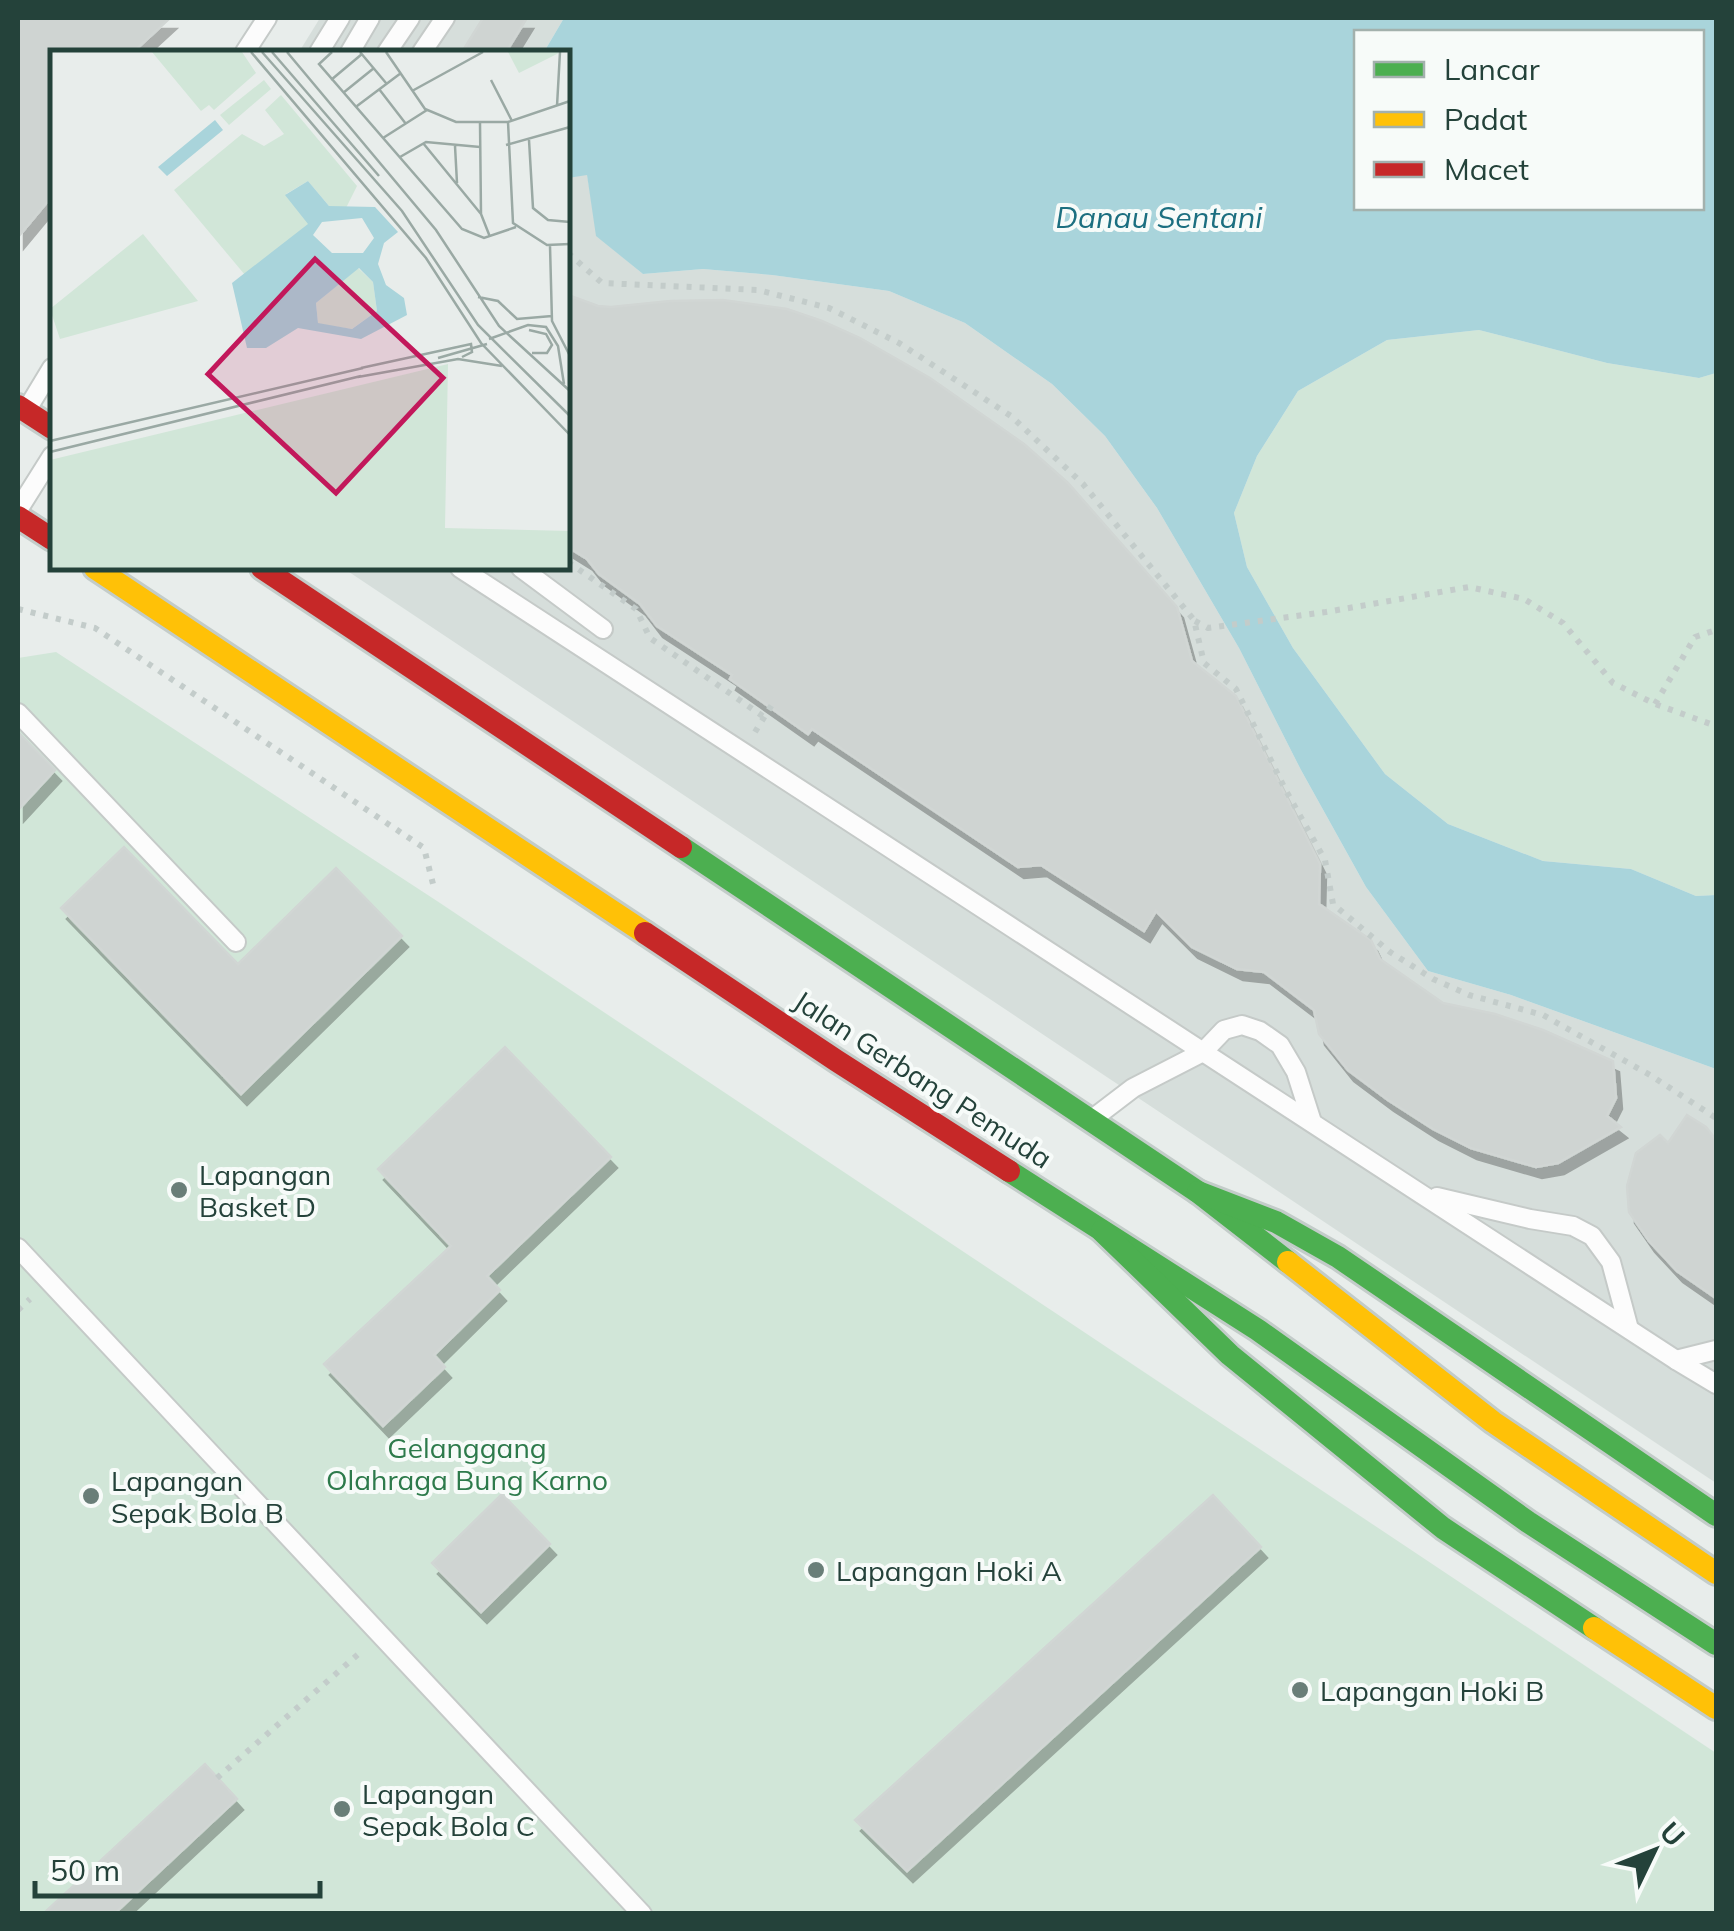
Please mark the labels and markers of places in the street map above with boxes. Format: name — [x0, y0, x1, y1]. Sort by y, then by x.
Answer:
place label: Lapangan Basket D — [199, 1157, 331, 1224]
marker: Lapangan Basket D — [168, 1179, 190, 1201]
place label: Lapangan Sepak Bola B — [111, 1463, 284, 1530]
marker: Lapangan Sepak Bola B — [80, 1485, 102, 1507]
place label: Lapangan Hoki A — [836, 1553, 1062, 1588]
marker: Lapangan Hoki A — [805, 1559, 827, 1581]
place label: Lapangan Hoki B — [1320, 1673, 1544, 1708]
marker: Lapangan Hoki B — [1289, 1679, 1311, 1701]
place label: Lapangan Sepak Bola C — [362, 1776, 535, 1843]
marker: Lapangan Sepak Bola C — [331, 1798, 353, 1820]

